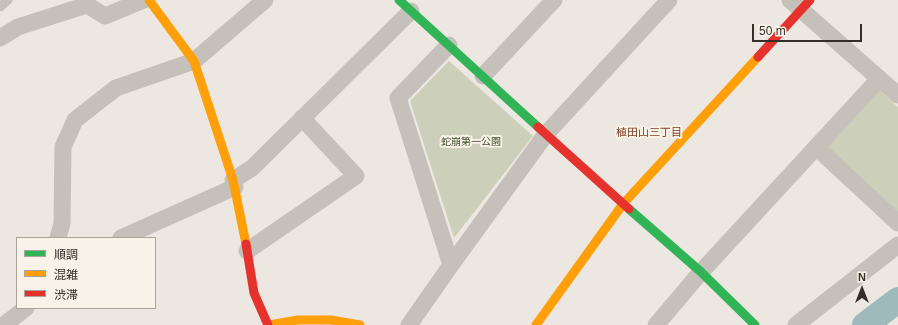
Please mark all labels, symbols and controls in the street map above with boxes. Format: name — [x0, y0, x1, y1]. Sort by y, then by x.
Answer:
scale bar — [754, 16, 864, 42]
text: 50 m — [759, 24, 786, 38]
district label: 植田山三丁目 — [616, 126, 682, 140]
park label: 蛇崩第一公園 — [441, 136, 501, 148]
legend — [16, 237, 156, 309]
text: 順調 — [54, 248, 78, 262]
text: 混雑 — [54, 268, 78, 282]
north arrow — [842, 269, 882, 309]
text: N — [858, 271, 866, 283]
text: 渋滞 — [54, 288, 78, 302]

